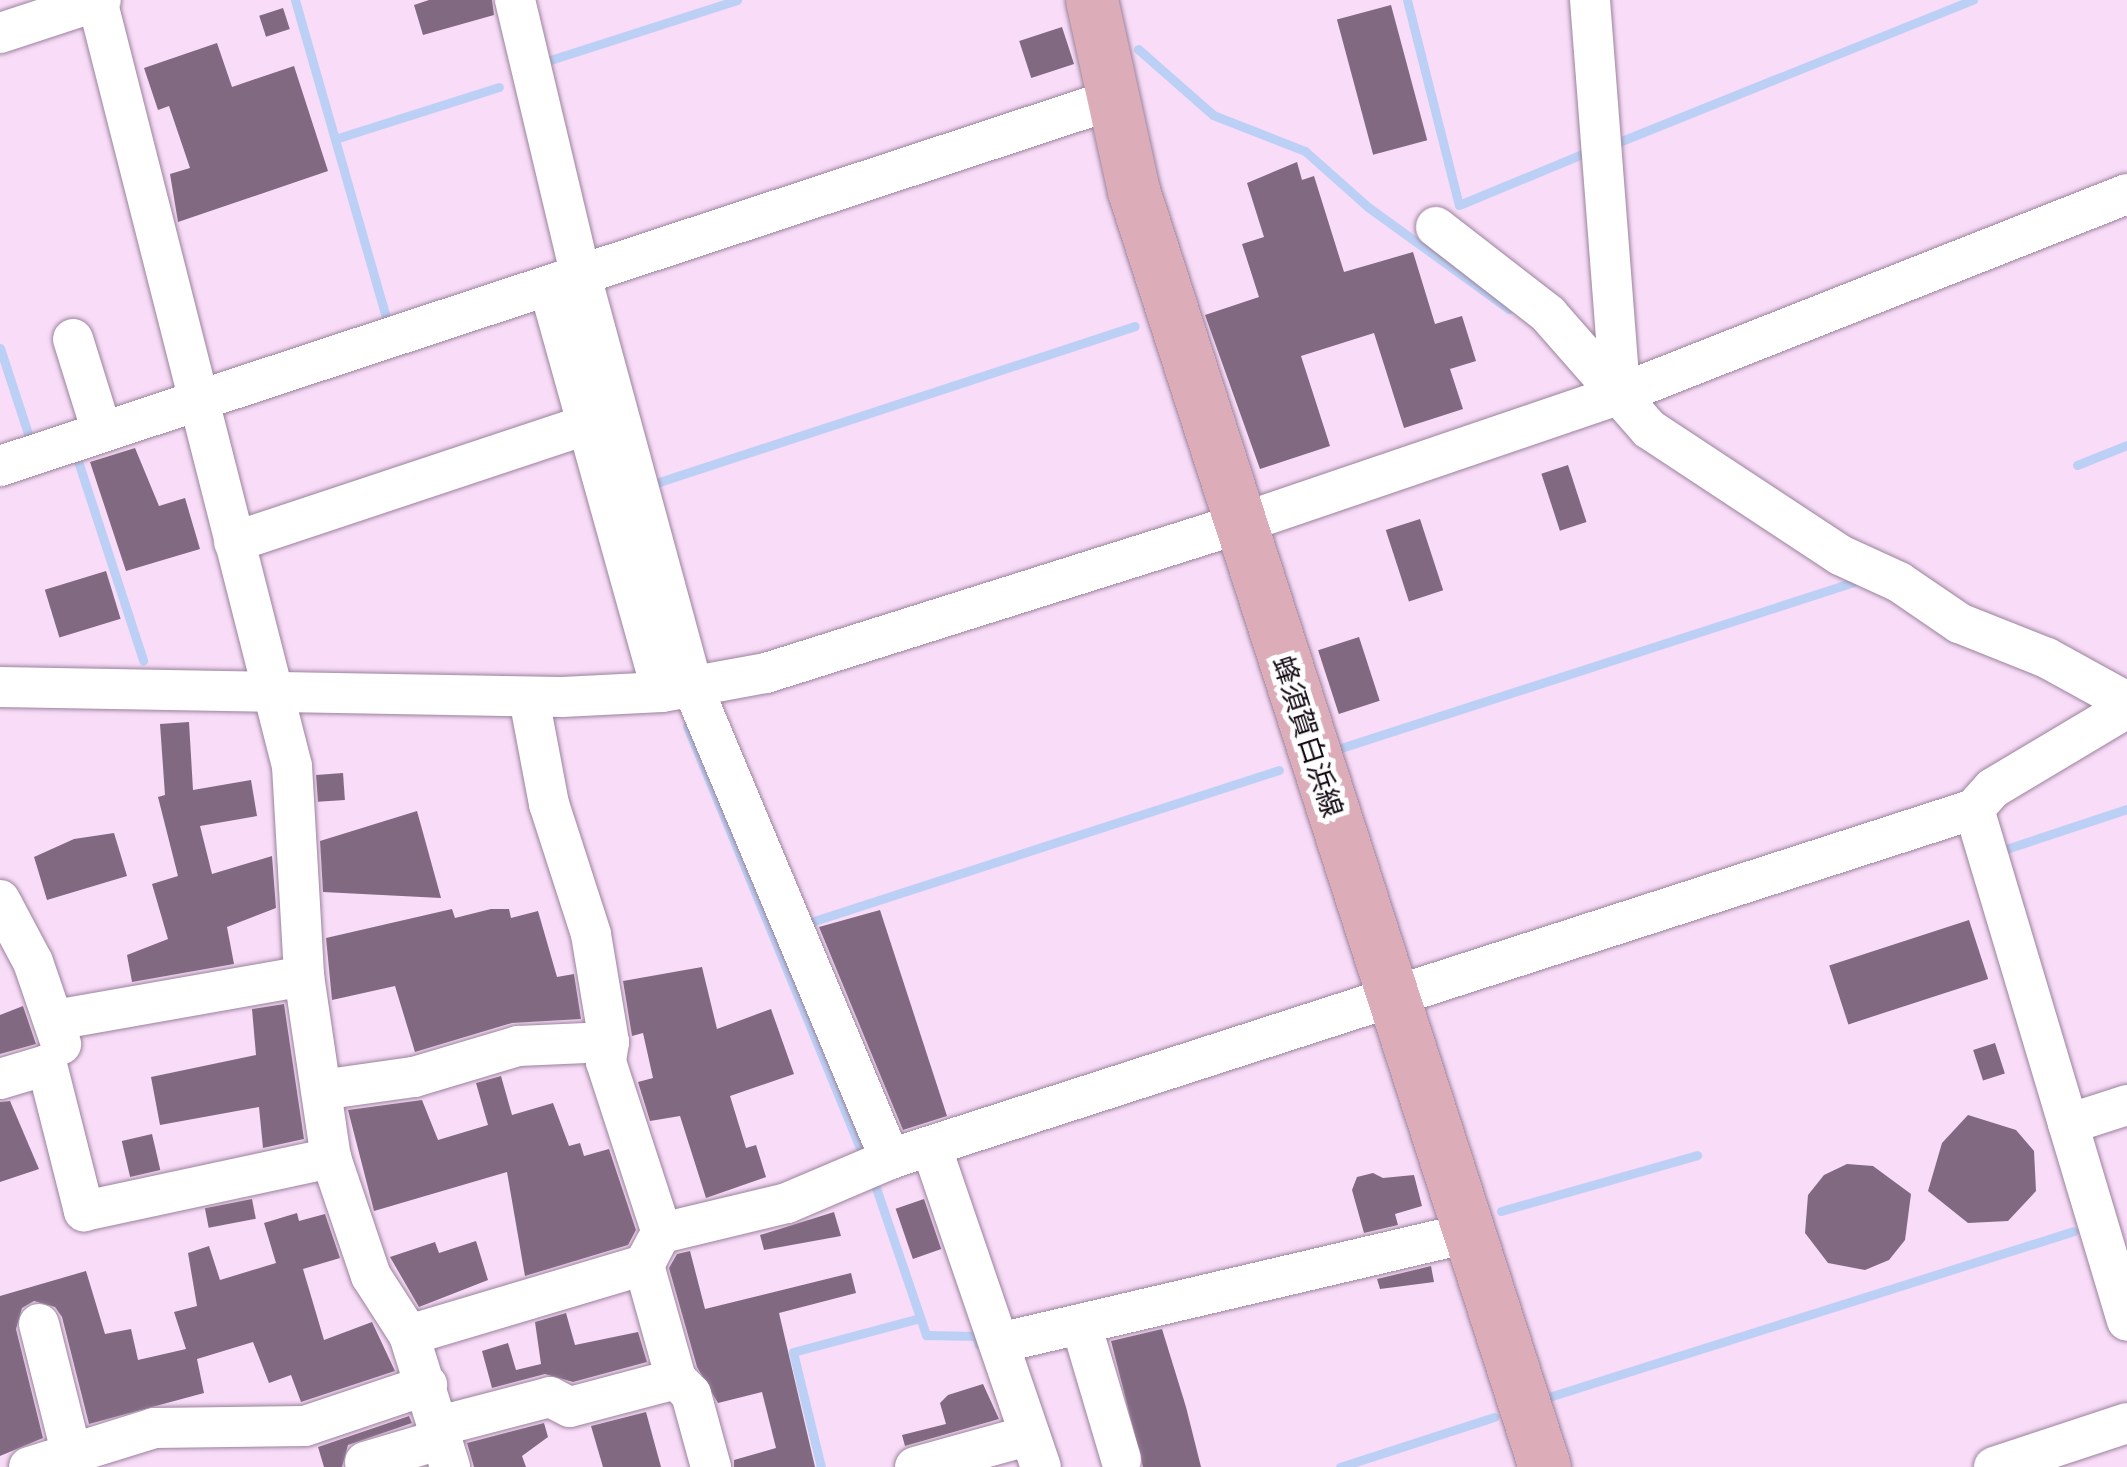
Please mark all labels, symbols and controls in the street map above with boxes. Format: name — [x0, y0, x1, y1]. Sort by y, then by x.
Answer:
street label: 蜂須賀白浜線 — [1265, 652, 1349, 822]

